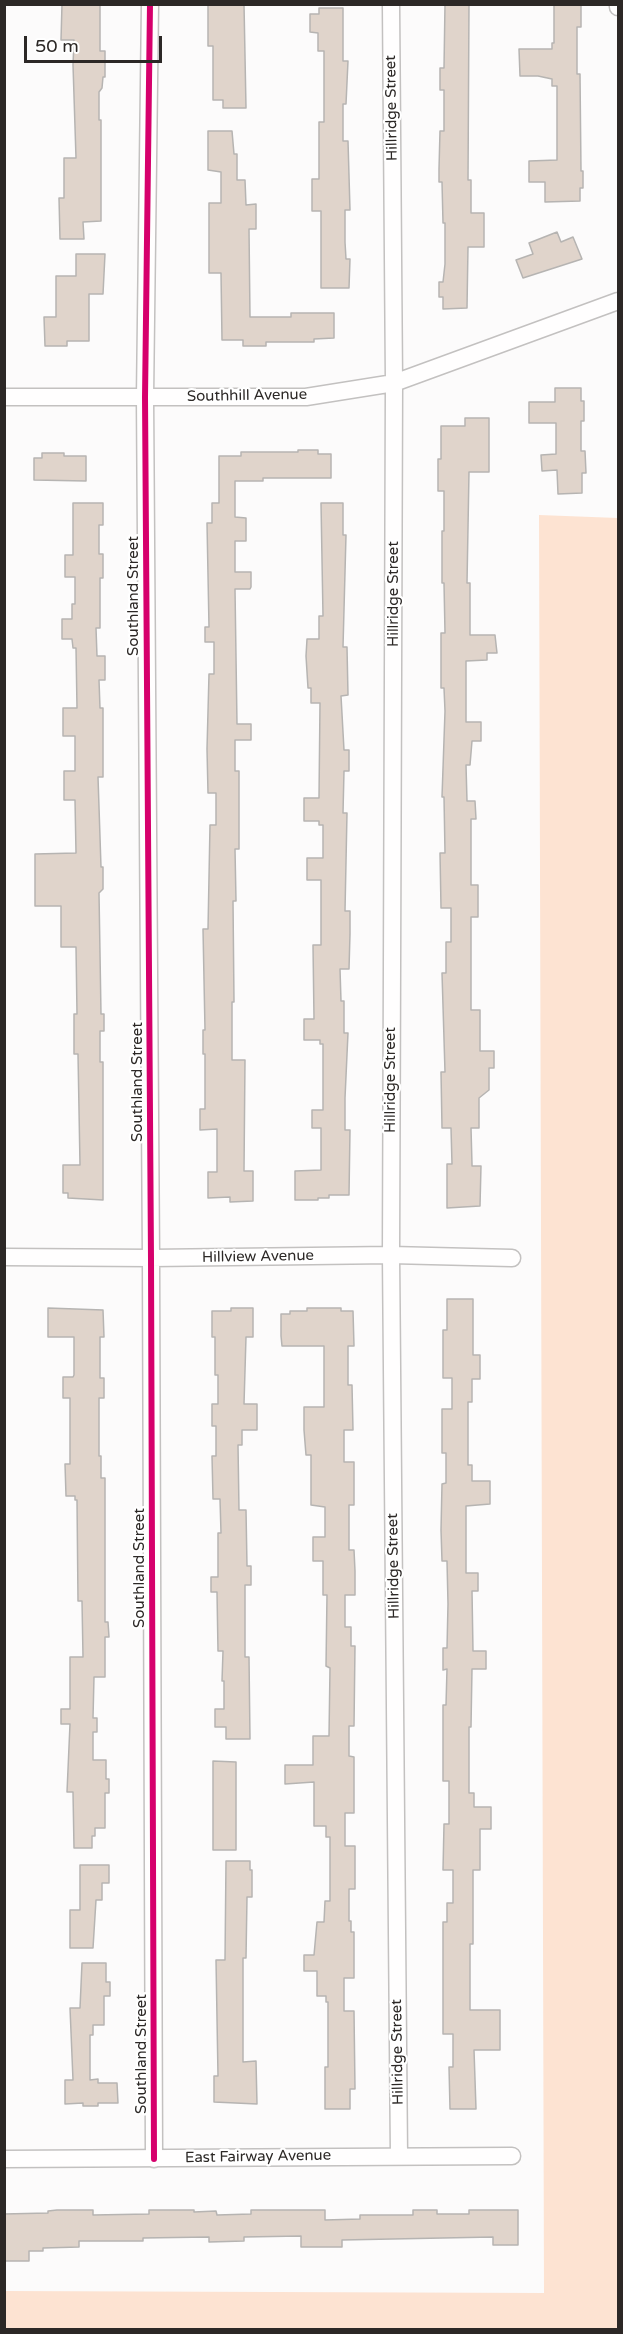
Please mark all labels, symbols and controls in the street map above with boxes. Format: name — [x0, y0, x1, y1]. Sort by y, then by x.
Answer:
scale bar — [27, 24, 165, 62]
text: 50 m — [35, 35, 79, 57]
street label: Hillridge Street — [382, 55, 402, 161]
street label: Southhill Avenue — [187, 386, 307, 406]
street label: Southland Street — [125, 536, 143, 656]
street label: Hillridge Street — [385, 541, 403, 647]
street label: Southland Street — [129, 1022, 147, 1142]
street label: Hillridge Street — [382, 1027, 400, 1133]
street label: Hillview Avenue — [202, 1247, 314, 1267]
street label: Southland Street — [131, 1508, 149, 1628]
street label: Hillridge Street — [384, 1513, 404, 1619]
street label: Southland Street — [133, 1994, 151, 2114]
street label: Hillridge Street — [388, 1999, 408, 2105]
street label: East Fairway Avenue — [185, 2147, 331, 2167]

